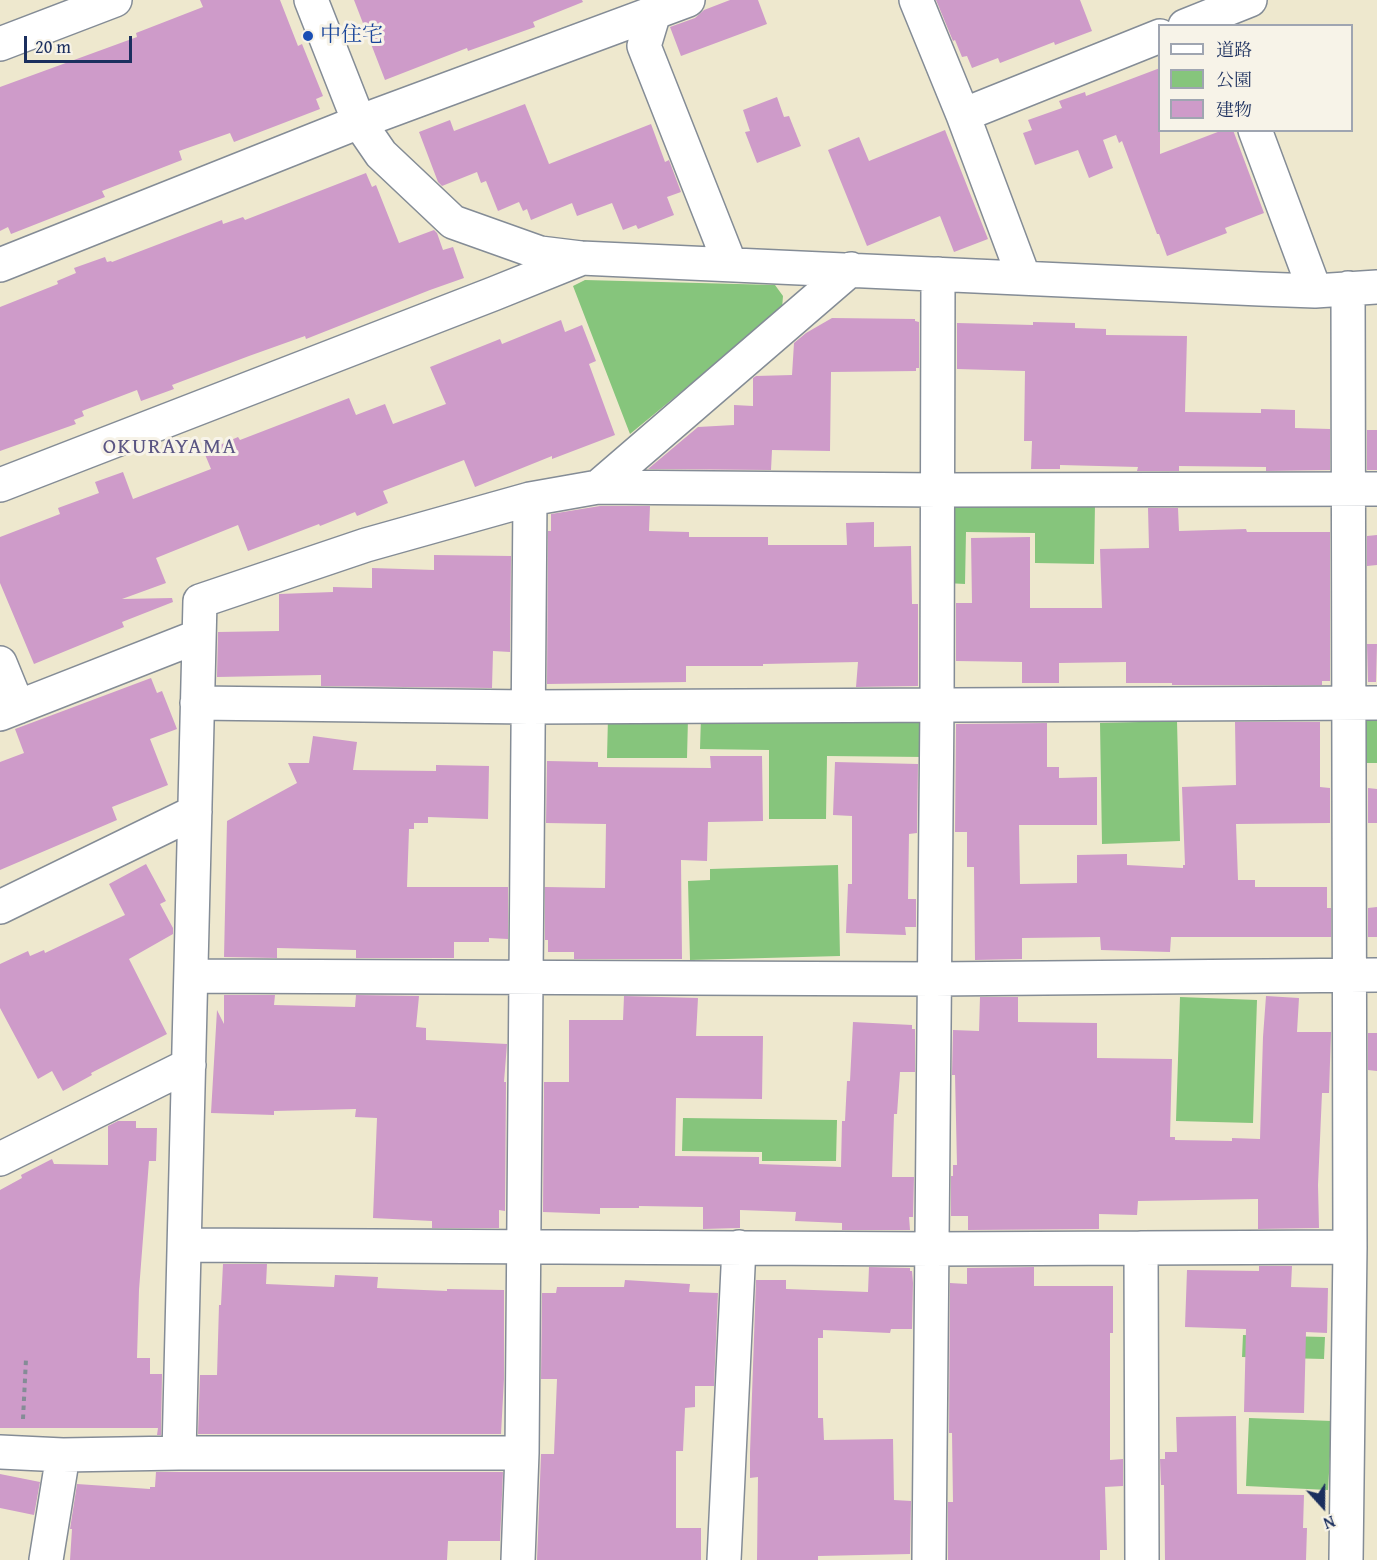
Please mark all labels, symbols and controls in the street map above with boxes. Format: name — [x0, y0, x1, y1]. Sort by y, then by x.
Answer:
place label: 中住宅 — [320, 23, 383, 49]
scale bar — [27, 24, 135, 62]
legend — [1158, 24, 1353, 132]
marker: 中住宅 — [301, 29, 315, 43]
text: 20 m — [35, 33, 71, 60]
text: 道路 — [1216, 36, 1252, 63]
text: 公園 — [1216, 66, 1252, 93]
text: 建物 — [1216, 96, 1252, 123]
district label: OKURAYAMA — [103, 434, 237, 460]
north arrow — [1293, 1476, 1353, 1536]
text: N — [1320, 1510, 1339, 1536]

